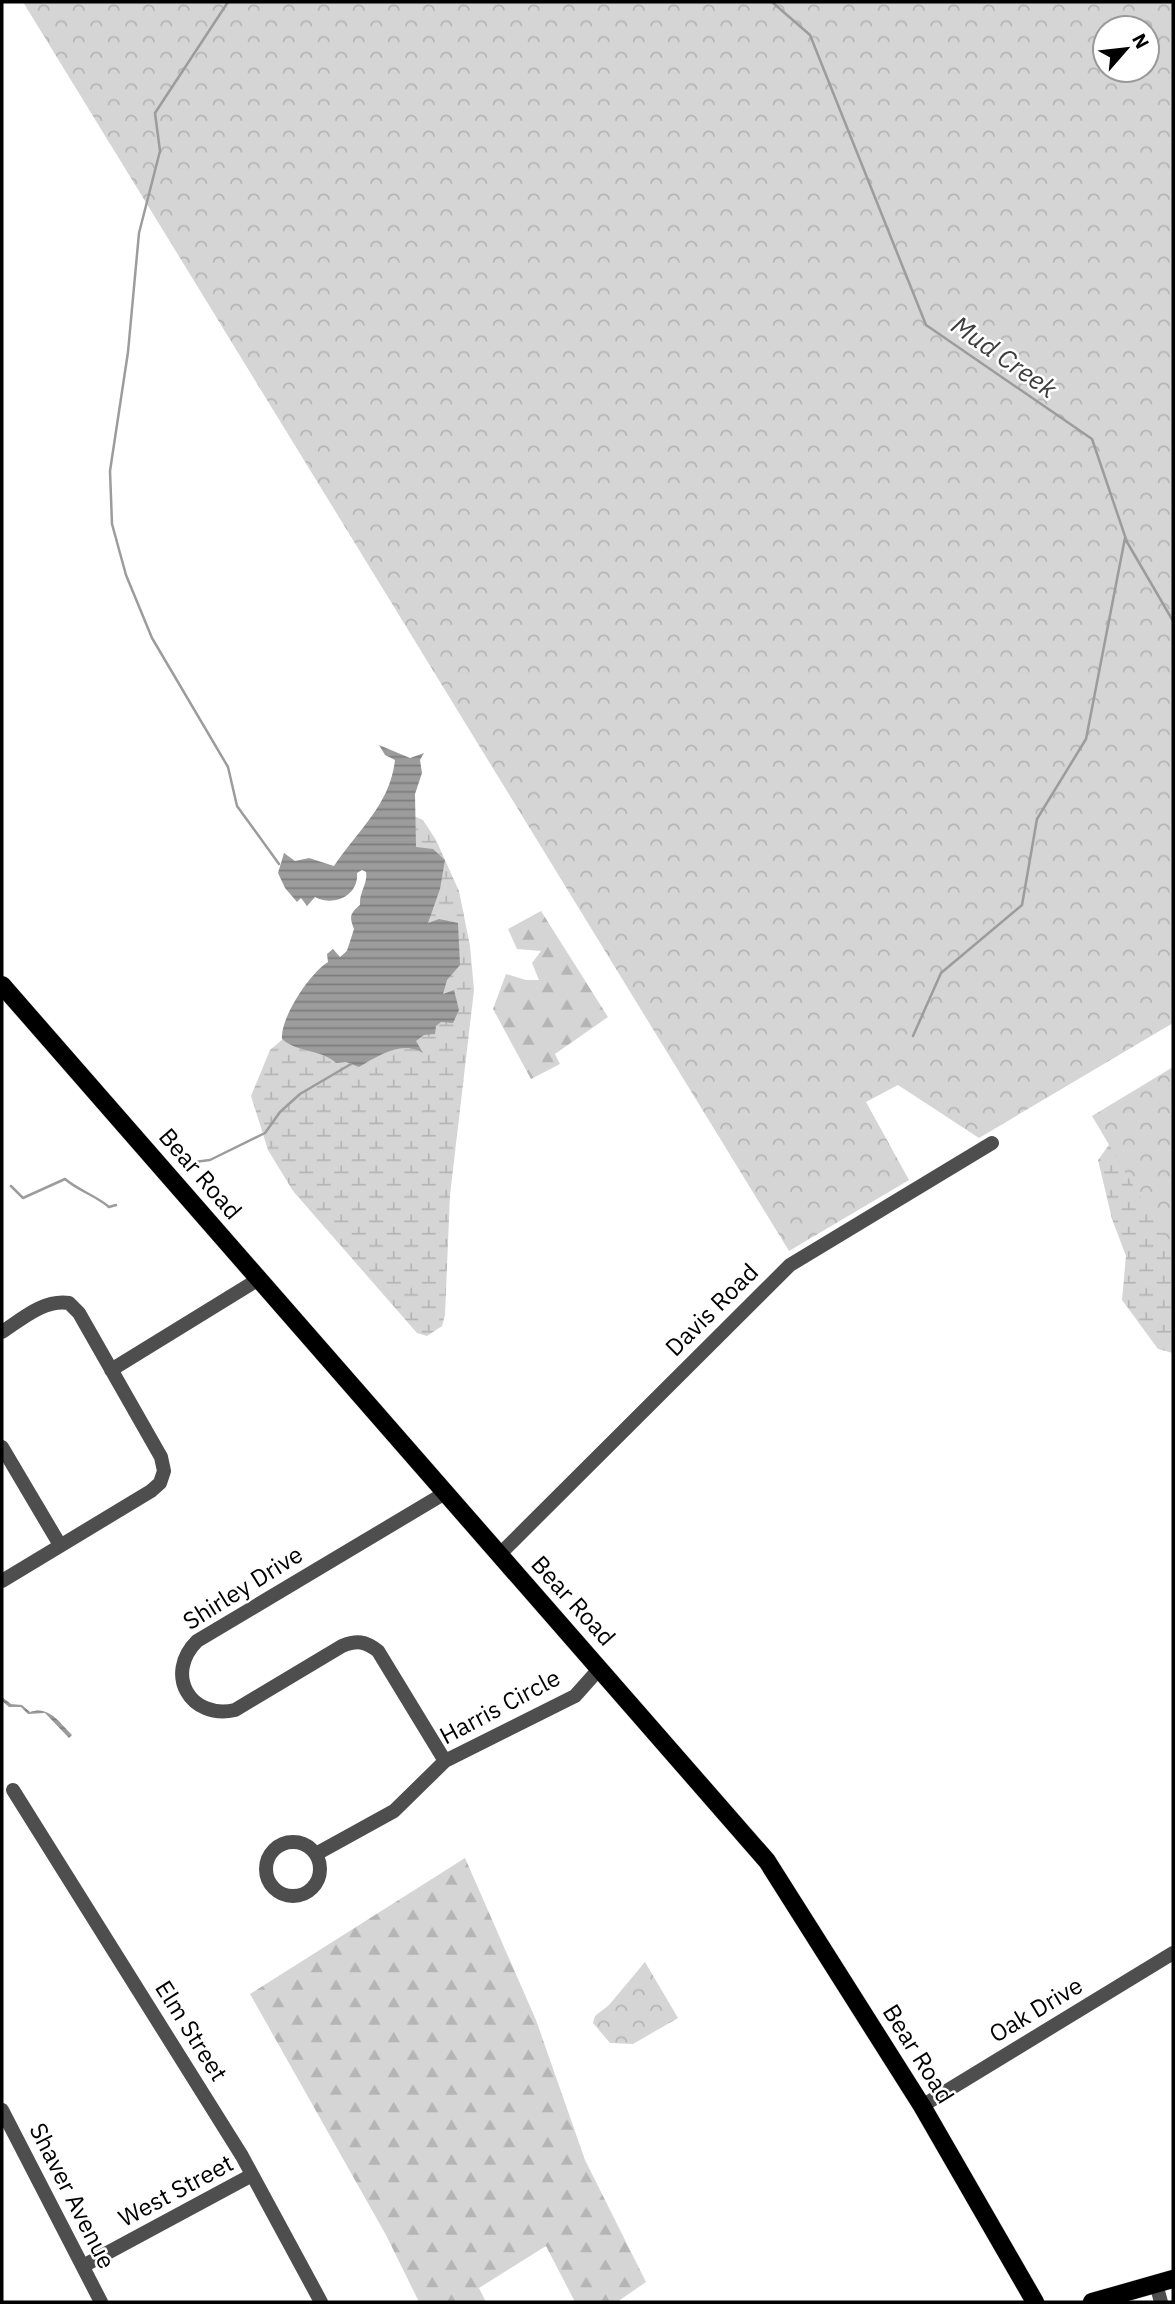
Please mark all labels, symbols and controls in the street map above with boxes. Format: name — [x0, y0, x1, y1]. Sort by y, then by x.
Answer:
north arrow — [1091, 14, 1161, 84]
text: N — [1127, 29, 1155, 53]
water label: Mud Creek — [945, 307, 1064, 405]
street label: Bear Road — [152, 1121, 249, 1226]
street label: Davis Road — [658, 1256, 765, 1363]
street label: Shirley Drive — [177, 1538, 308, 1637]
street label: Bear Road — [525, 1548, 623, 1652]
street label: Harris Circle — [434, 1661, 565, 1751]
street label: Oak Drive — [983, 1969, 1088, 2050]
street label: Elm Street — [148, 1974, 235, 2087]
street label: Bear Road — [876, 1998, 962, 2109]
street label: Shaver Avenue — [22, 2117, 123, 2274]
street label: West Street — [113, 2146, 239, 2234]

